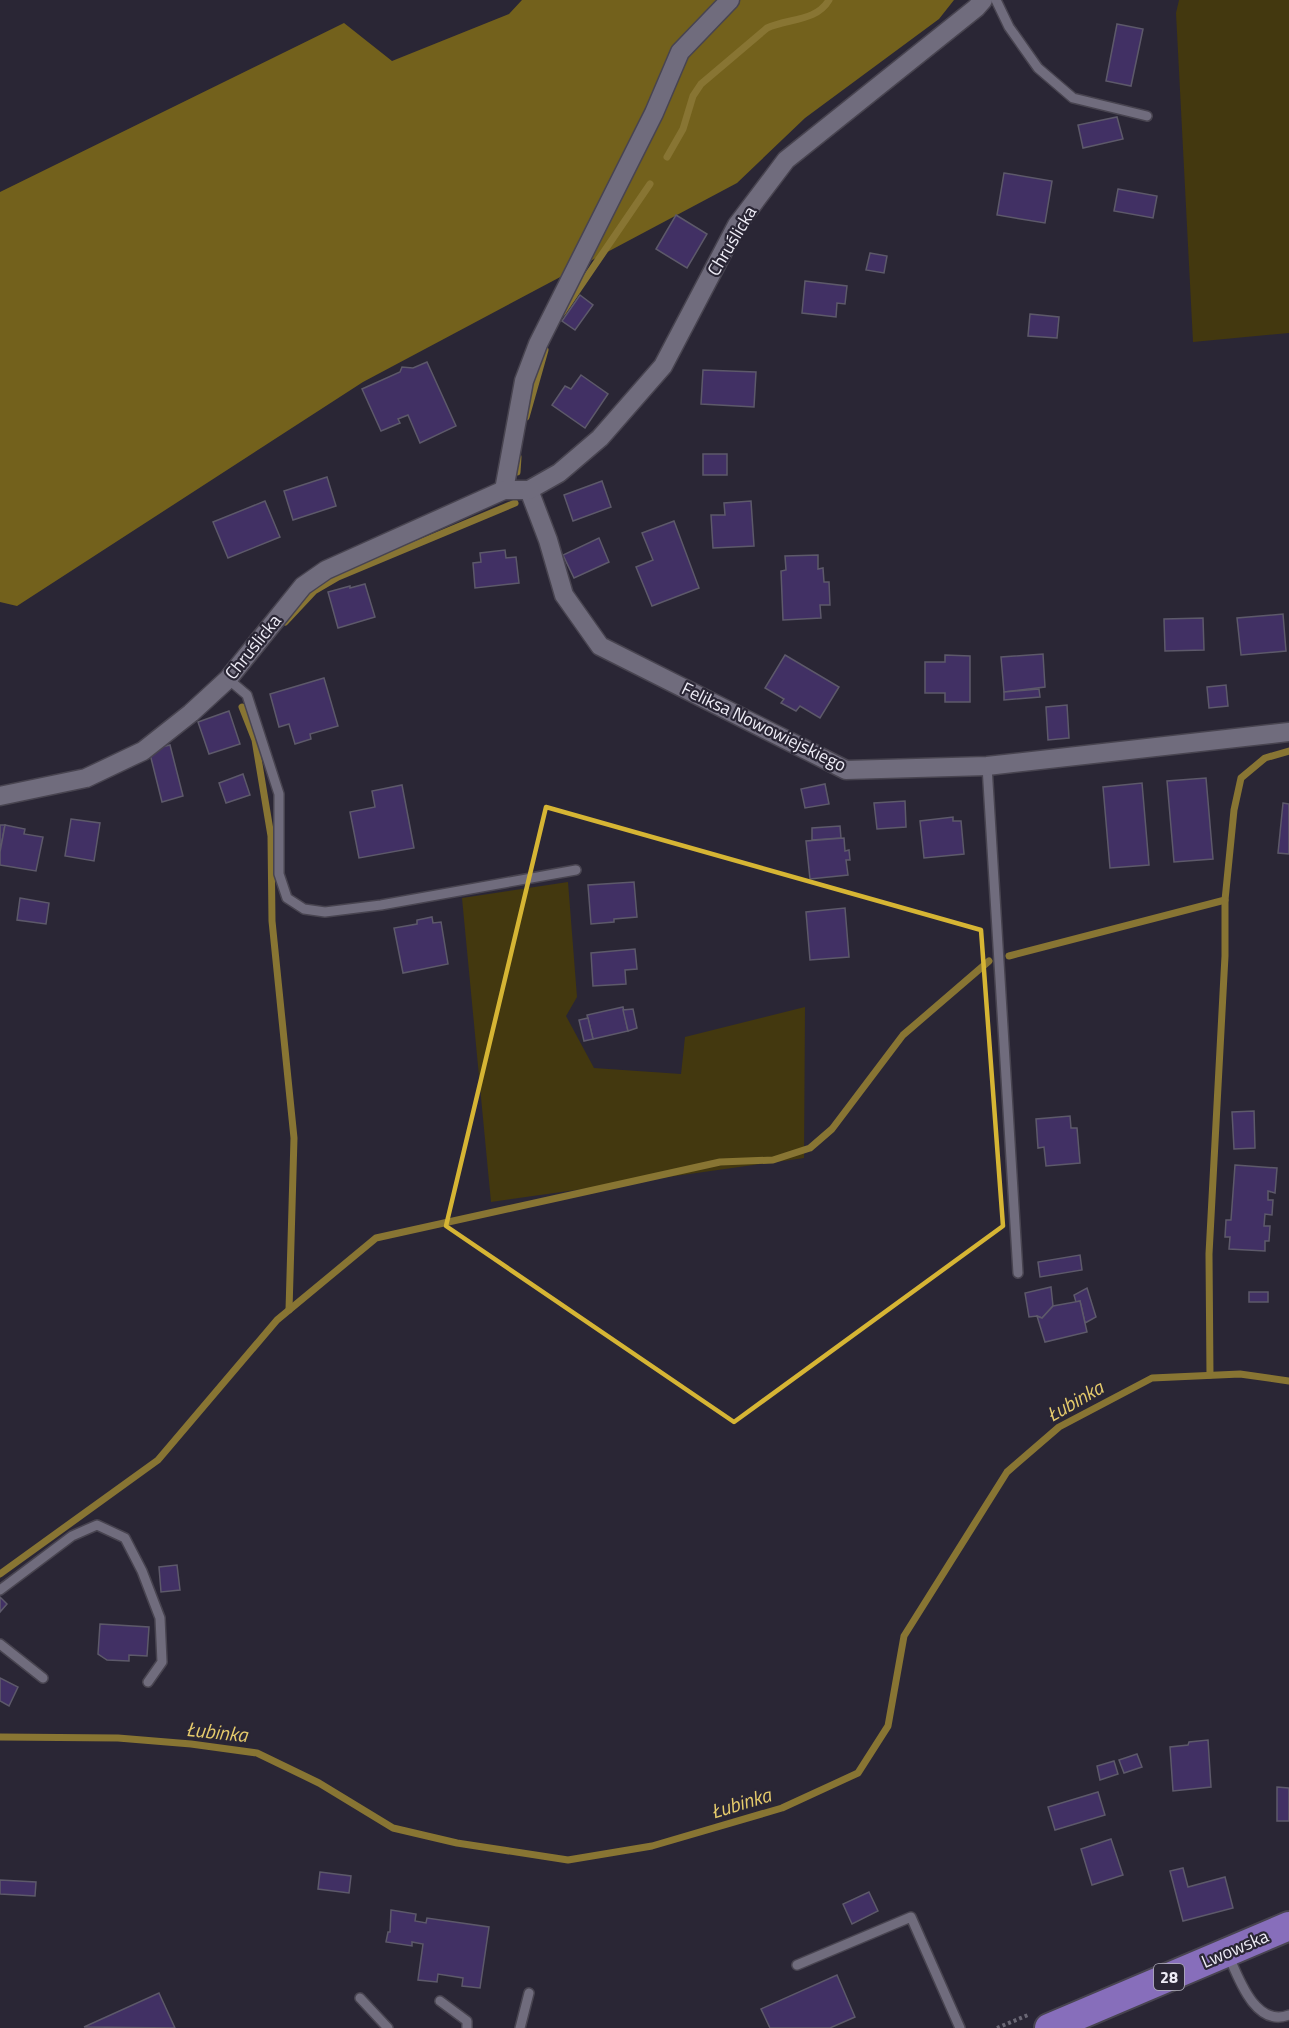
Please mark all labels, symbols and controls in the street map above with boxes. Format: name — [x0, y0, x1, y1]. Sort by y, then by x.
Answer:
street label: Chruślicka — [700, 201, 763, 281]
street label: Chruślicka — [218, 608, 287, 685]
street label: Feliksa Nowowiejskiego — [677, 675, 851, 778]
water label: Łubinka — [1041, 1371, 1110, 1429]
water label: Łubinka — [185, 1713, 250, 1750]
water label: Łubinka — [707, 1778, 776, 1826]
street label: Lwowska — [1197, 1922, 1273, 1975]
road number: 28 — [1154, 1964, 1184, 1990]

